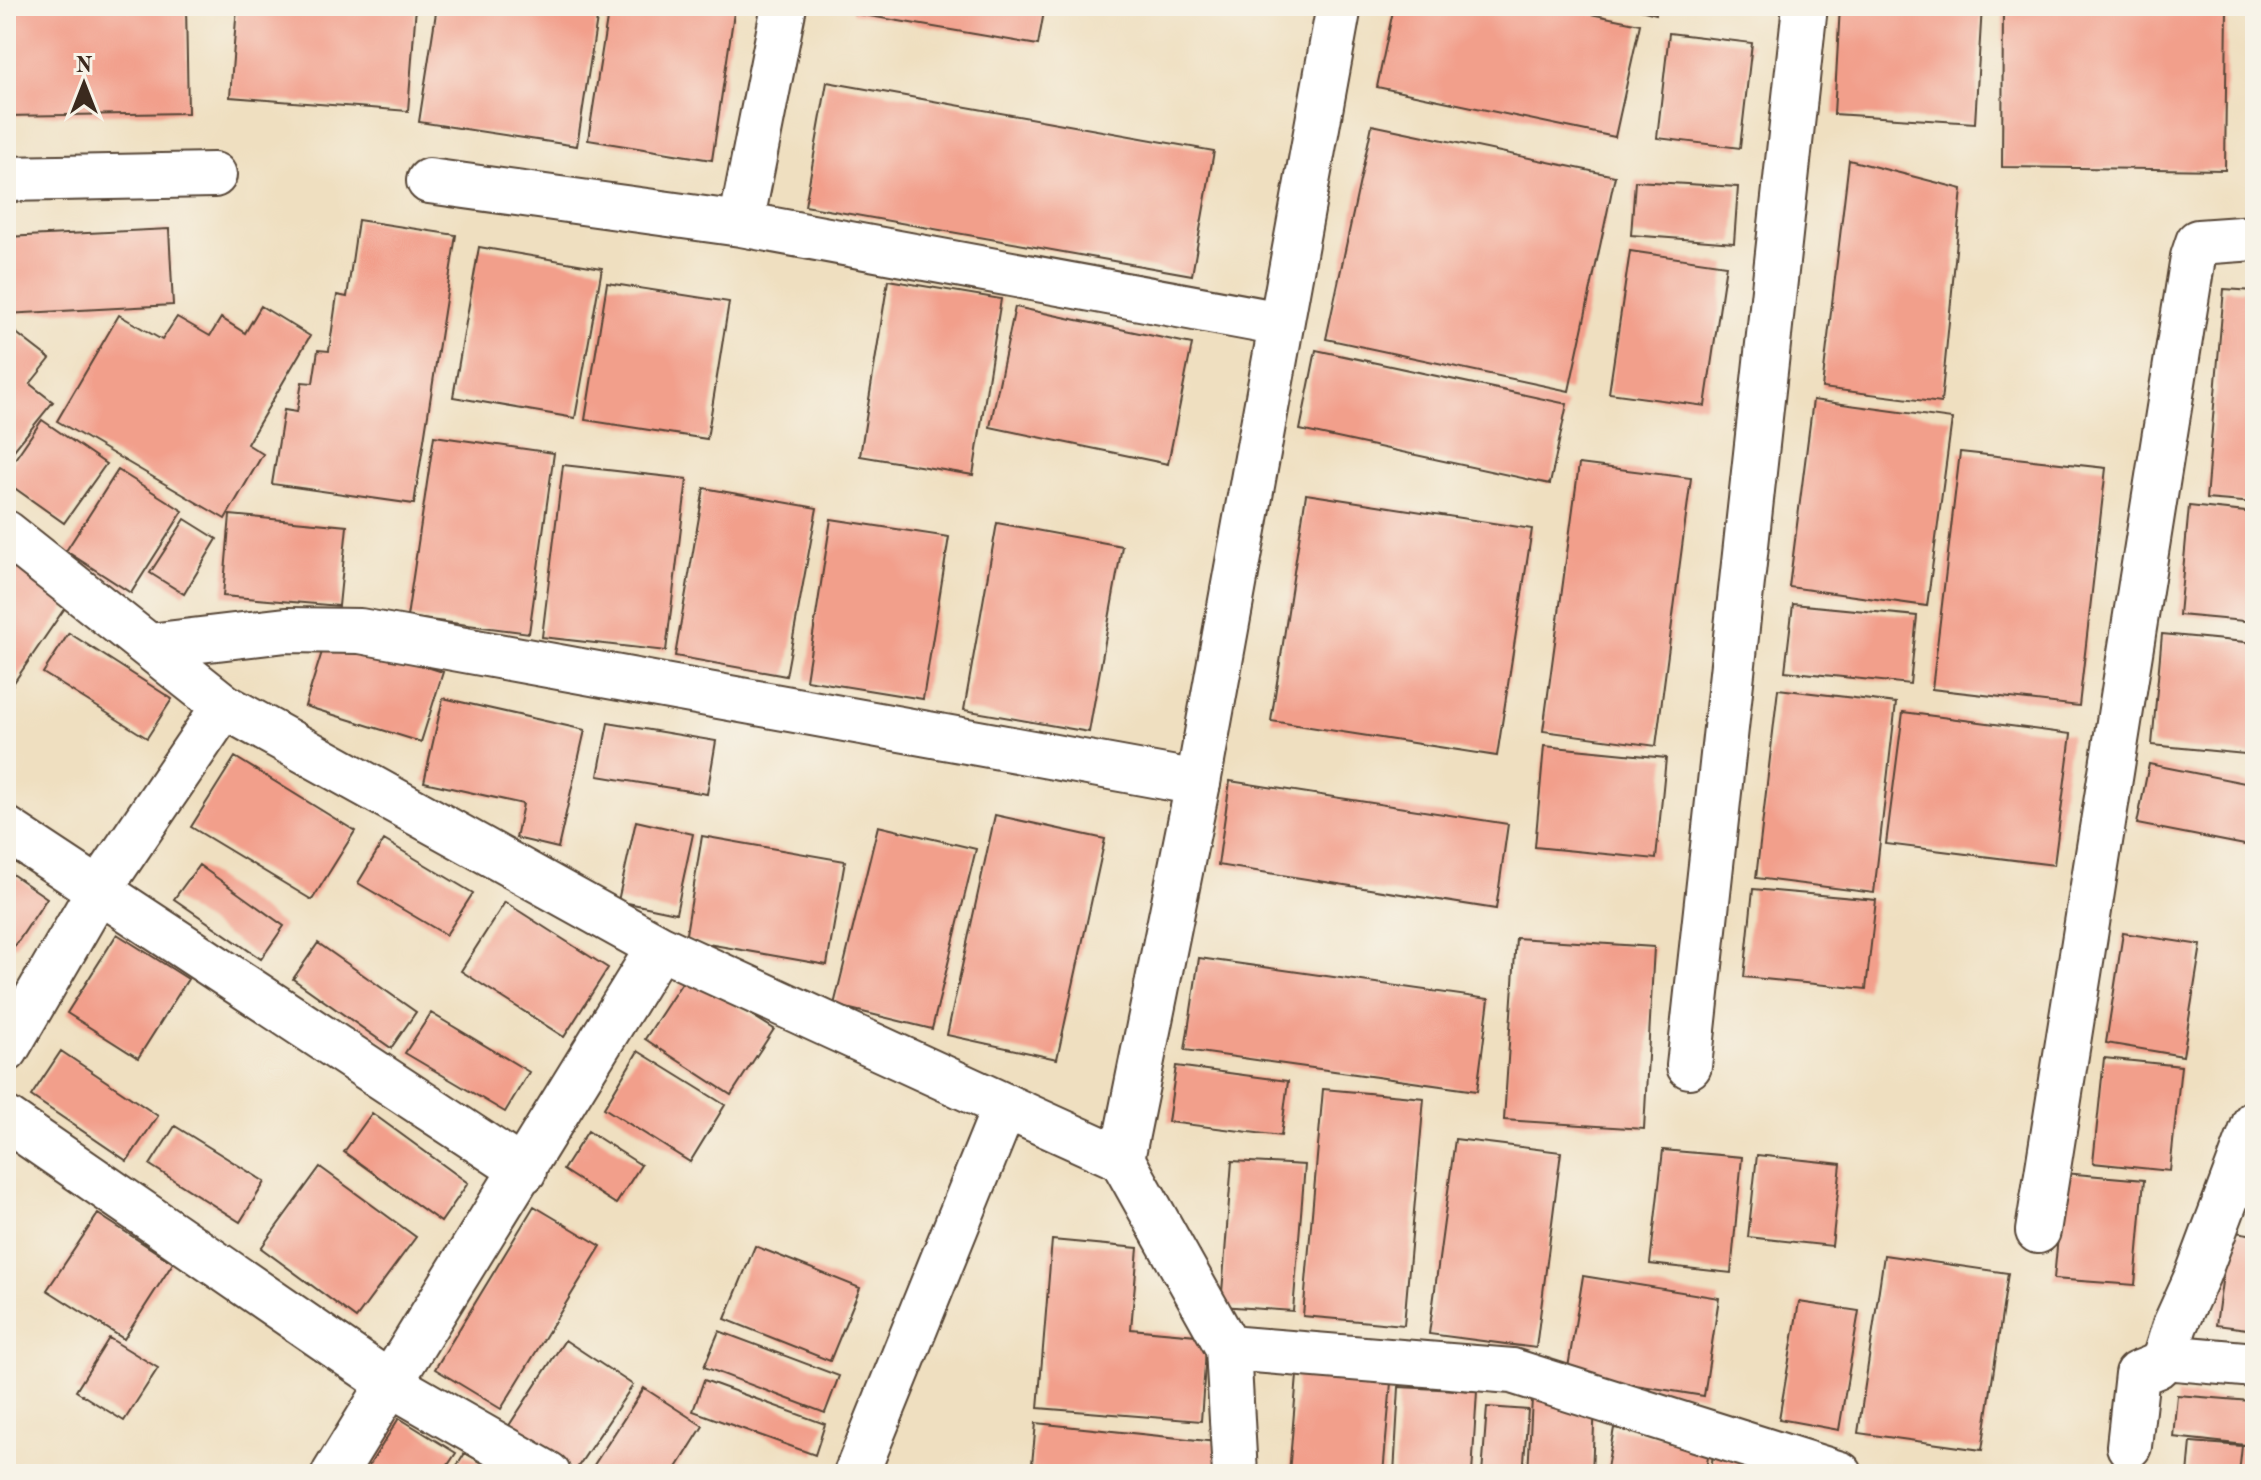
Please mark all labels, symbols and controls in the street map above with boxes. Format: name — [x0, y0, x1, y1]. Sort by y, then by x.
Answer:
north arrow — [44, 44, 124, 124]
text: N — [76, 55, 93, 77]

